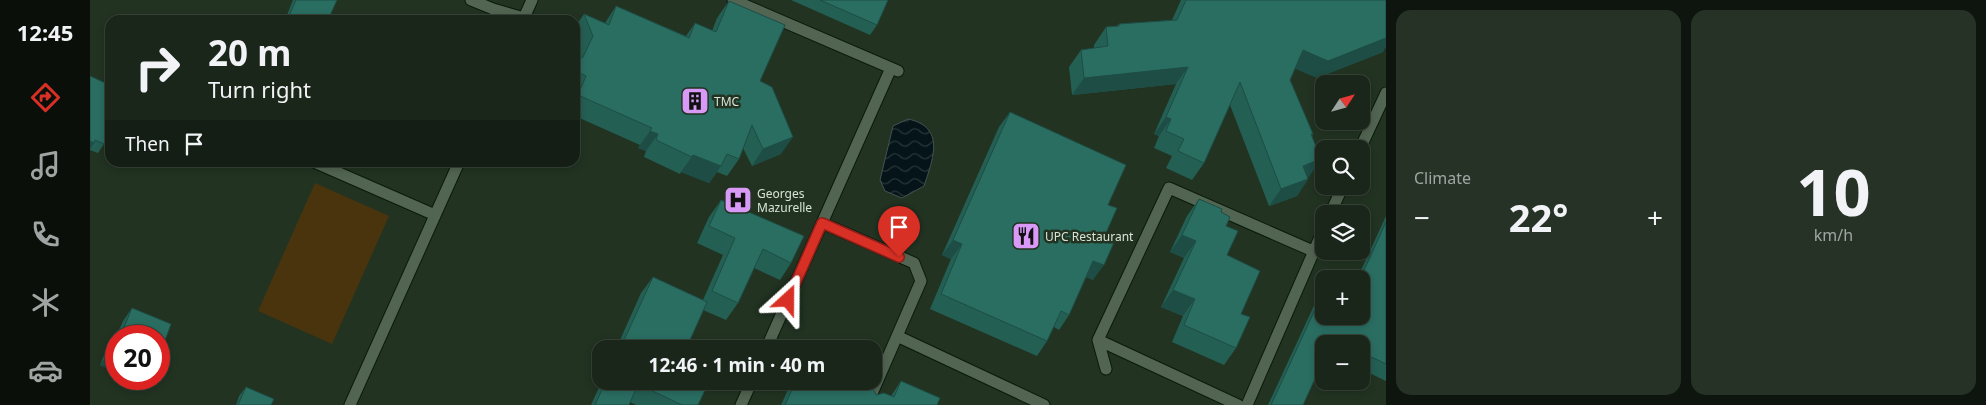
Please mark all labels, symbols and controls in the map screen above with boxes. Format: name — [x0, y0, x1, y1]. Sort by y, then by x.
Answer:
text: 12:45 — [17, 17, 73, 47]
text: 20 m — [208, 29, 291, 76]
icon: right — [125, 35, 190, 100]
text: Turn right — [208, 74, 311, 104]
north arrow — [1315, 75, 1370, 130]
map controls — [1315, 75, 1370, 390]
icon: directions — [28, 80, 63, 115]
building icon: TMC — [680, 86, 710, 116]
place label: TMC — [714, 93, 740, 110]
icon: arrive — [180, 130, 208, 158]
text: Then — [125, 131, 170, 157]
button: search — [1315, 140, 1370, 195]
text: 10 — [1796, 147, 1871, 235]
icon: music — [28, 148, 63, 183]
text: Climate — [1414, 167, 1471, 189]
hospital icon: Georges Mazurelle — [723, 185, 753, 215]
place label: Georges Mazurelle — [757, 185, 812, 216]
text: 22° — [1509, 191, 1568, 243]
text: − — [1414, 198, 1430, 236]
text: + — [1647, 198, 1663, 236]
button: layers — [1315, 205, 1370, 260]
pin — [878, 206, 920, 257]
icon: arrive — [885, 213, 913, 241]
icon: phone — [28, 217, 63, 252]
restaurant icon: UPC Restaurant — [1011, 221, 1041, 251]
text: km/h — [1814, 224, 1853, 246]
place label: UPC Restaurant — [1045, 228, 1134, 245]
button: + — [1315, 270, 1370, 325]
position arrow — [761, 273, 813, 325]
icon: climate — [28, 285, 63, 320]
speed limit sign: 20 — [105, 325, 170, 390]
button: − — [1315, 335, 1370, 390]
text: 12:46 · 1 min · 40 m — [649, 352, 825, 378]
icon: car — [28, 353, 63, 388]

